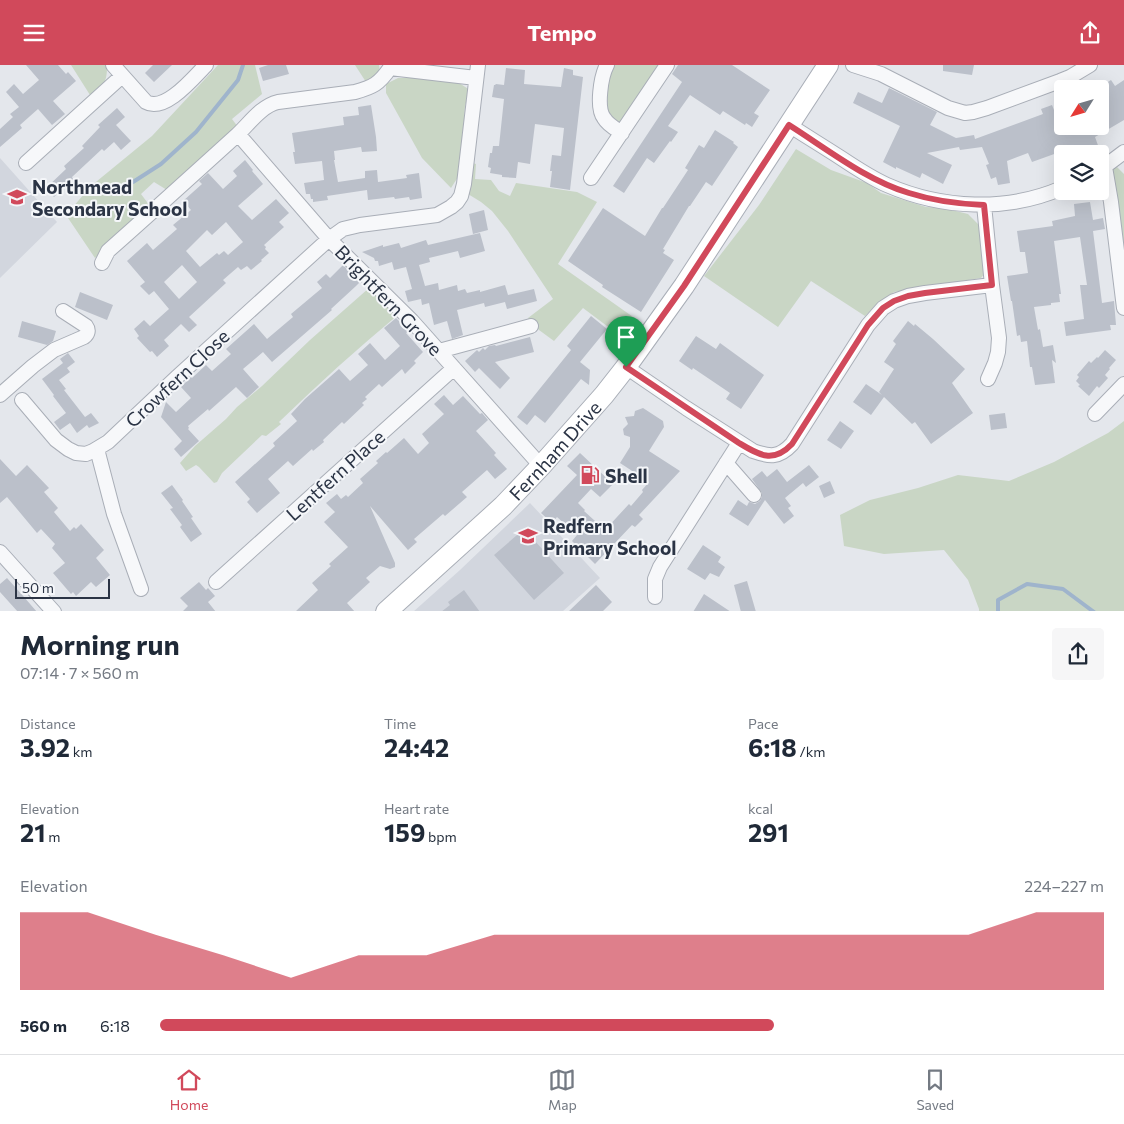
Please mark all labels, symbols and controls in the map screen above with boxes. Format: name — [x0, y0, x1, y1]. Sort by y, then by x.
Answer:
icon: menu — [20, 19, 48, 47]
text: Tempo — [527, 19, 597, 46]
icon: share — [1076, 19, 1104, 47]
north arrow — [1054, 80, 1109, 135]
map controls — [1054, 80, 1109, 200]
button: layers — [1054, 145, 1109, 200]
place label: Northmead Secondary School — [32, 175, 187, 220]
school or university icon: Northmead Secondary School — [6, 186, 28, 208]
street label: Brightfern Grove — [331, 240, 447, 360]
pin — [605, 316, 647, 367]
icon: arrive — [612, 323, 640, 351]
street label: Crowfern Close — [120, 324, 234, 432]
street label: Fernham Drive — [504, 396, 605, 504]
street label: Lentfern Place — [281, 425, 389, 525]
fuel station icon: Shell — [579, 464, 601, 486]
place label: Shell — [605, 464, 648, 487]
place label: Redfern Primary School — [543, 514, 676, 559]
school or university icon: Redfern Primary School — [517, 525, 539, 547]
scale bar — [15, 577, 110, 600]
text: 50 m — [22, 579, 54, 596]
text: Morning run — [20, 627, 180, 661]
button: share — [1052, 628, 1104, 680]
text: 07:14 · 7 × 560 m — [20, 663, 139, 682]
text: Distance — [20, 715, 76, 732]
text: Time — [384, 715, 416, 732]
text: Pace — [748, 715, 778, 732]
text: 3.92 — [20, 732, 70, 762]
text: 24:42 — [384, 732, 449, 762]
text: 6:18 — [748, 732, 797, 762]
text: km — [70, 743, 92, 760]
text: /km — [797, 743, 826, 760]
text: Elevation — [20, 800, 79, 817]
text: Heart rate — [384, 800, 449, 817]
text: kcal — [748, 800, 773, 817]
text: 21 — [20, 817, 46, 847]
text: 159 — [384, 817, 425, 847]
text: 291 — [748, 817, 789, 847]
text: m — [46, 828, 60, 845]
text: bpm — [425, 828, 457, 845]
text: Elevation — [20, 876, 88, 895]
text: 224–227 m — [1024, 876, 1104, 895]
text: 560 m — [20, 1016, 67, 1035]
text: 6:18 — [100, 1016, 130, 1035]
tab: Home — [170, 1066, 208, 1113]
tab: Map — [548, 1066, 577, 1113]
tab: Saved — [916, 1066, 954, 1113]

